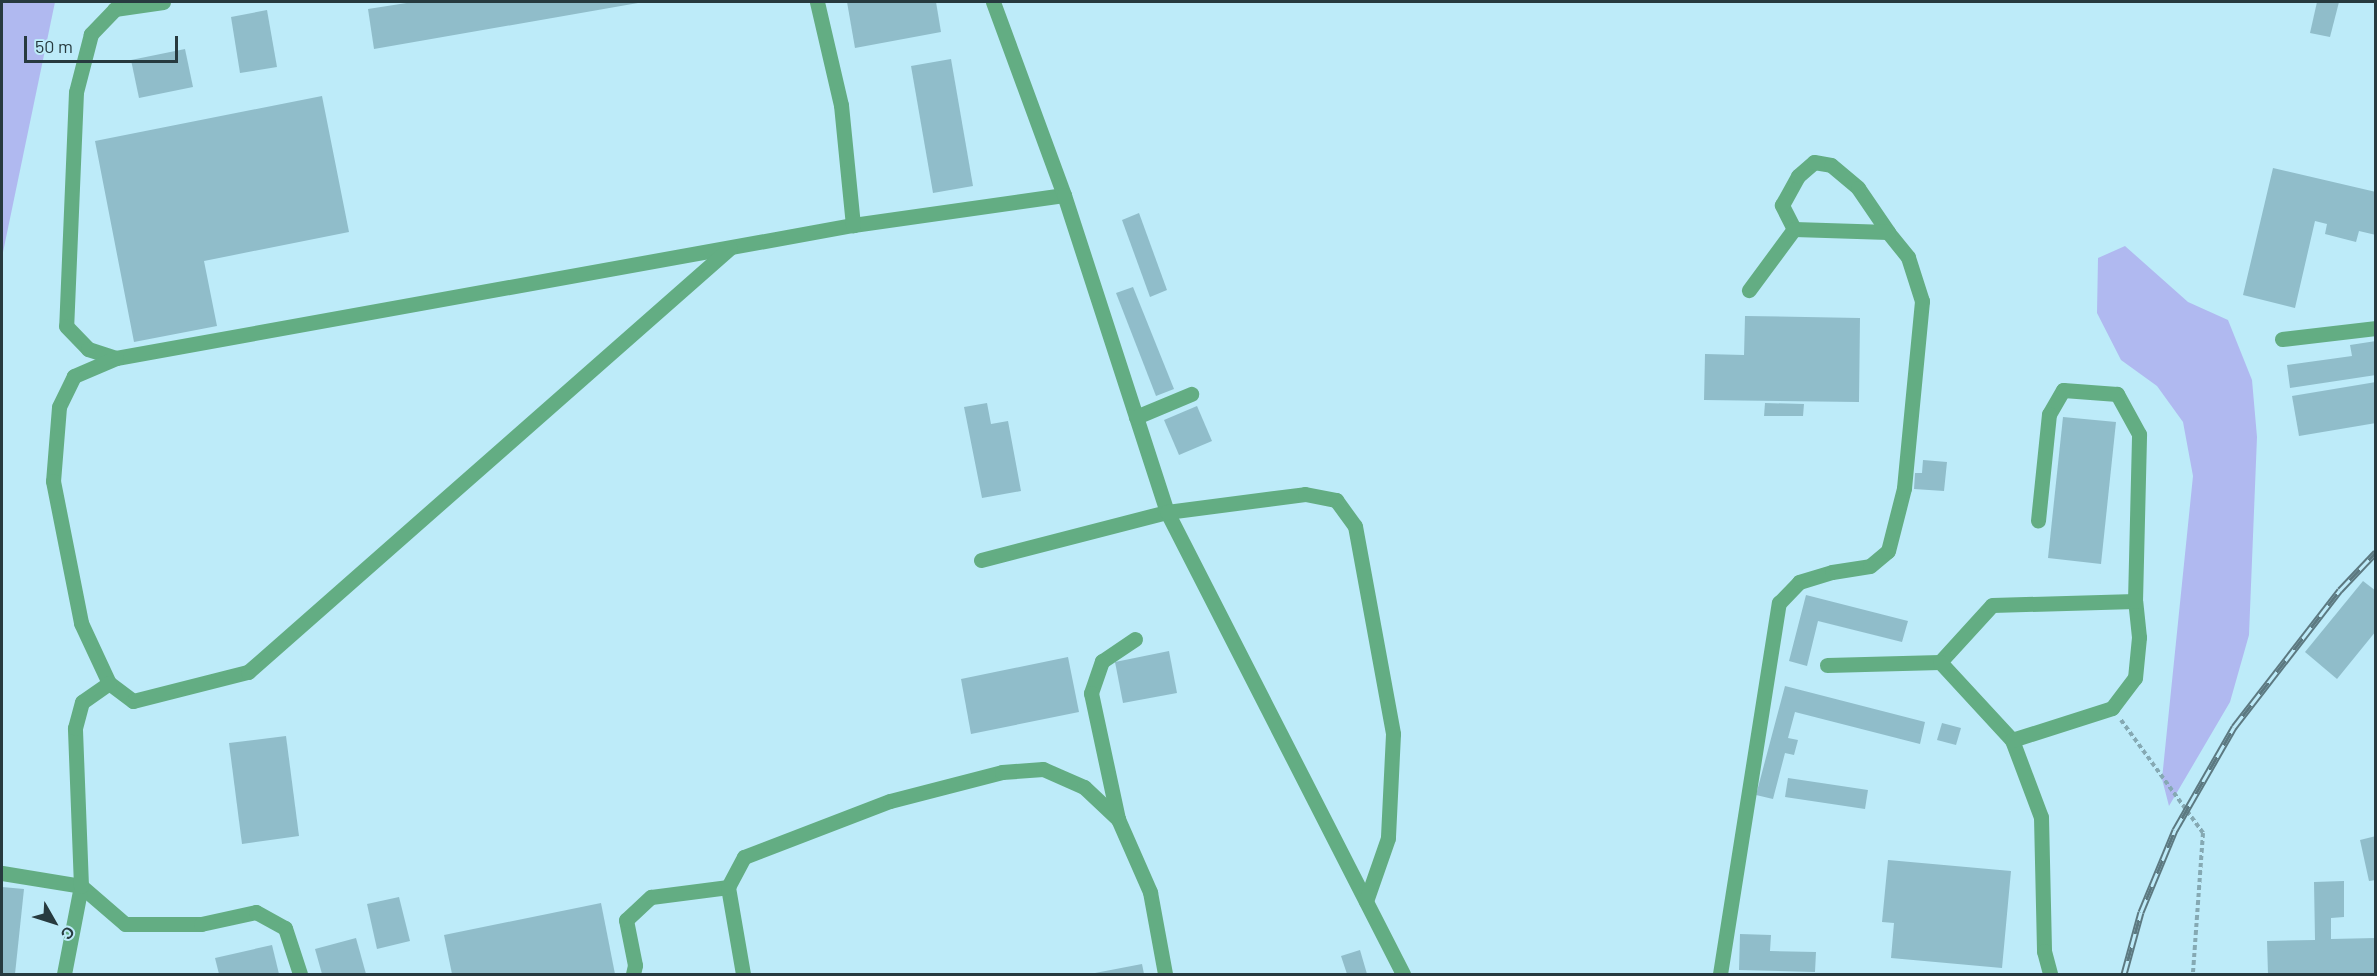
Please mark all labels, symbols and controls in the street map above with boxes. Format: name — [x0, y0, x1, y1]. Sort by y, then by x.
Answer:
scale bar — [27, 24, 182, 62]
text: 50 m — [35, 35, 73, 57]
north arrow — [24, 892, 84, 952]
text: С — [57, 923, 79, 944]

